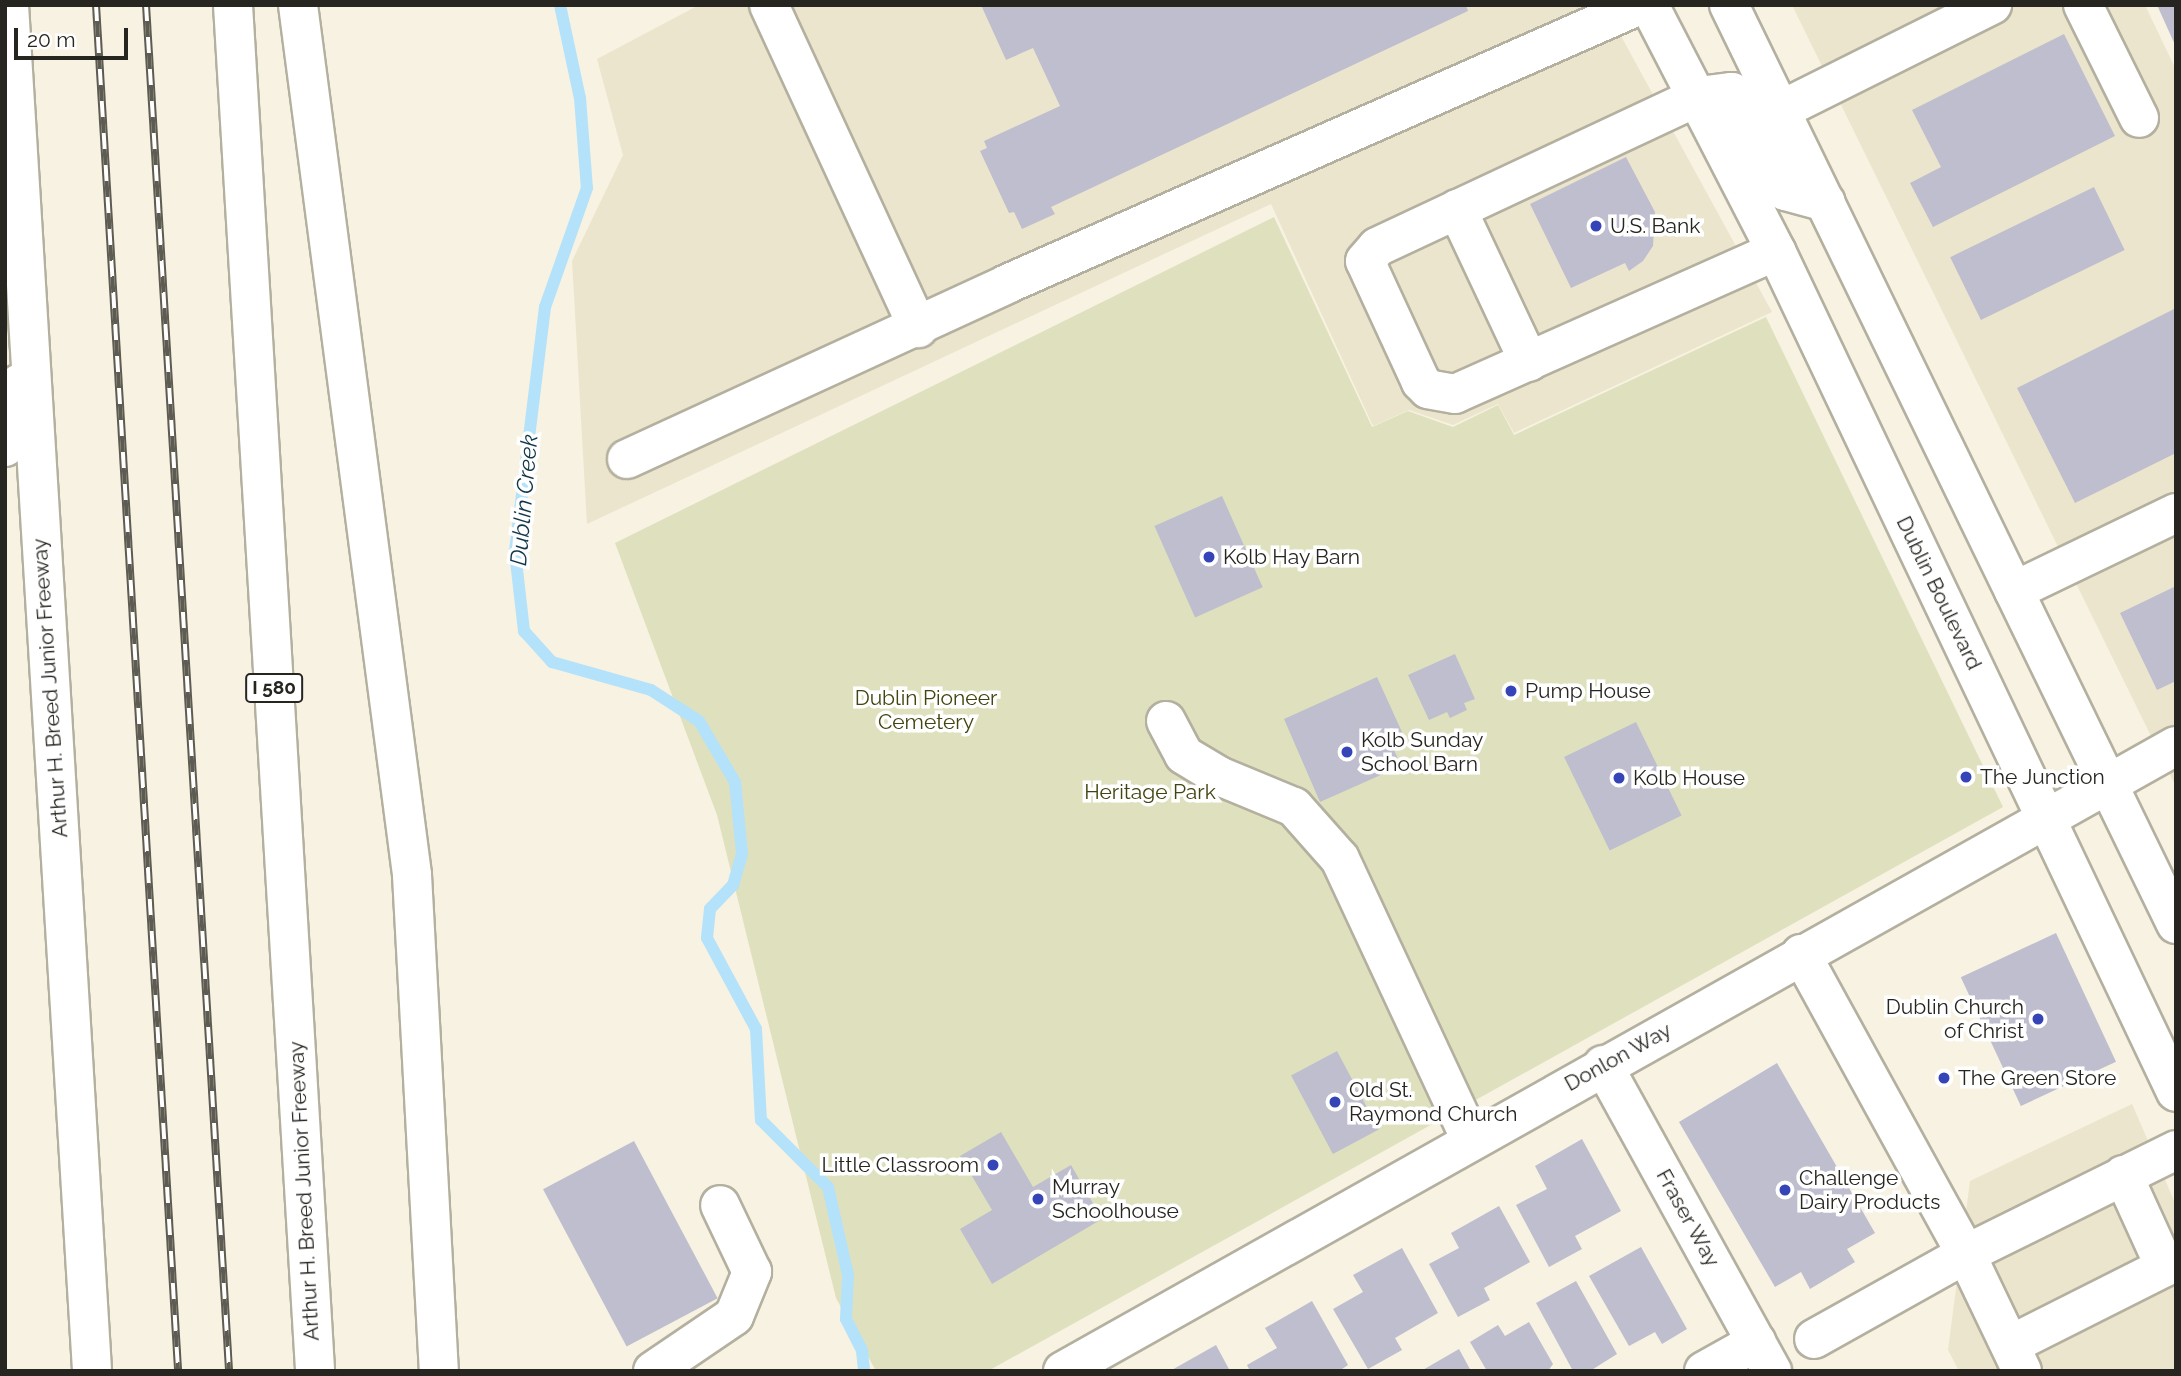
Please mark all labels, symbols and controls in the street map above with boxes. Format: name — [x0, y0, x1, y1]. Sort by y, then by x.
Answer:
scale bar — [18, 14, 131, 58]
text: 20 m — [27, 27, 75, 52]
place label: U.S. Bank — [1610, 213, 1700, 239]
marker: U.S. Bank — [1588, 218, 1604, 234]
water label: Dublin Creek — [505, 433, 543, 567]
street label: Dublin Boulevard — [1891, 512, 1987, 674]
street label: Arthur H. Breed Junior Freeway — [27, 537, 73, 839]
place label: Kolb Hay Barn — [1223, 544, 1361, 570]
marker: Kolb Hay Barn — [1201, 549, 1217, 565]
road number: I 580 — [244, 673, 304, 704]
place label: Pump House — [1525, 678, 1651, 704]
marker: Pump House — [1503, 683, 1519, 699]
park label: Dublin Pioneer Cemetery — [855, 685, 997, 735]
place label: Kolb Sunday School Barn — [1361, 727, 1483, 777]
marker: Kolb Sunday School Barn — [1339, 744, 1355, 760]
place label: The Junction — [1980, 764, 2105, 790]
place label: Kolb House — [1633, 765, 1745, 791]
marker: The Junction — [1958, 769, 1974, 785]
marker: Kolb House — [1611, 770, 1627, 786]
park label: Heritage Park — [1084, 779, 1216, 805]
place label: Dublin Church of Christ — [1886, 994, 2024, 1044]
marker: Dublin Church of Christ — [2030, 1011, 2046, 1027]
street label: Donlon Way — [1560, 1017, 1676, 1097]
street label: Arthur H. Breed Junior Freeway — [284, 1040, 324, 1342]
place label: The Green Store — [1958, 1065, 2116, 1091]
marker: The Green Store — [1936, 1070, 1952, 1086]
place label: Old St. Raymond Church — [1349, 1077, 1517, 1127]
marker: Old St. Raymond Church — [1327, 1094, 1343, 1110]
place label: Little Classroom — [822, 1152, 979, 1178]
marker: Little Classroom — [985, 1157, 1001, 1173]
street label: Fraser Way — [1651, 1164, 1725, 1272]
place label: Challenge Dairy Products — [1799, 1165, 1941, 1215]
place label: Murray Schoolhouse — [1052, 1174, 1179, 1224]
marker: Challenge Dairy Products — [1777, 1182, 1793, 1198]
marker: Murray Schoolhouse — [1030, 1191, 1046, 1207]

